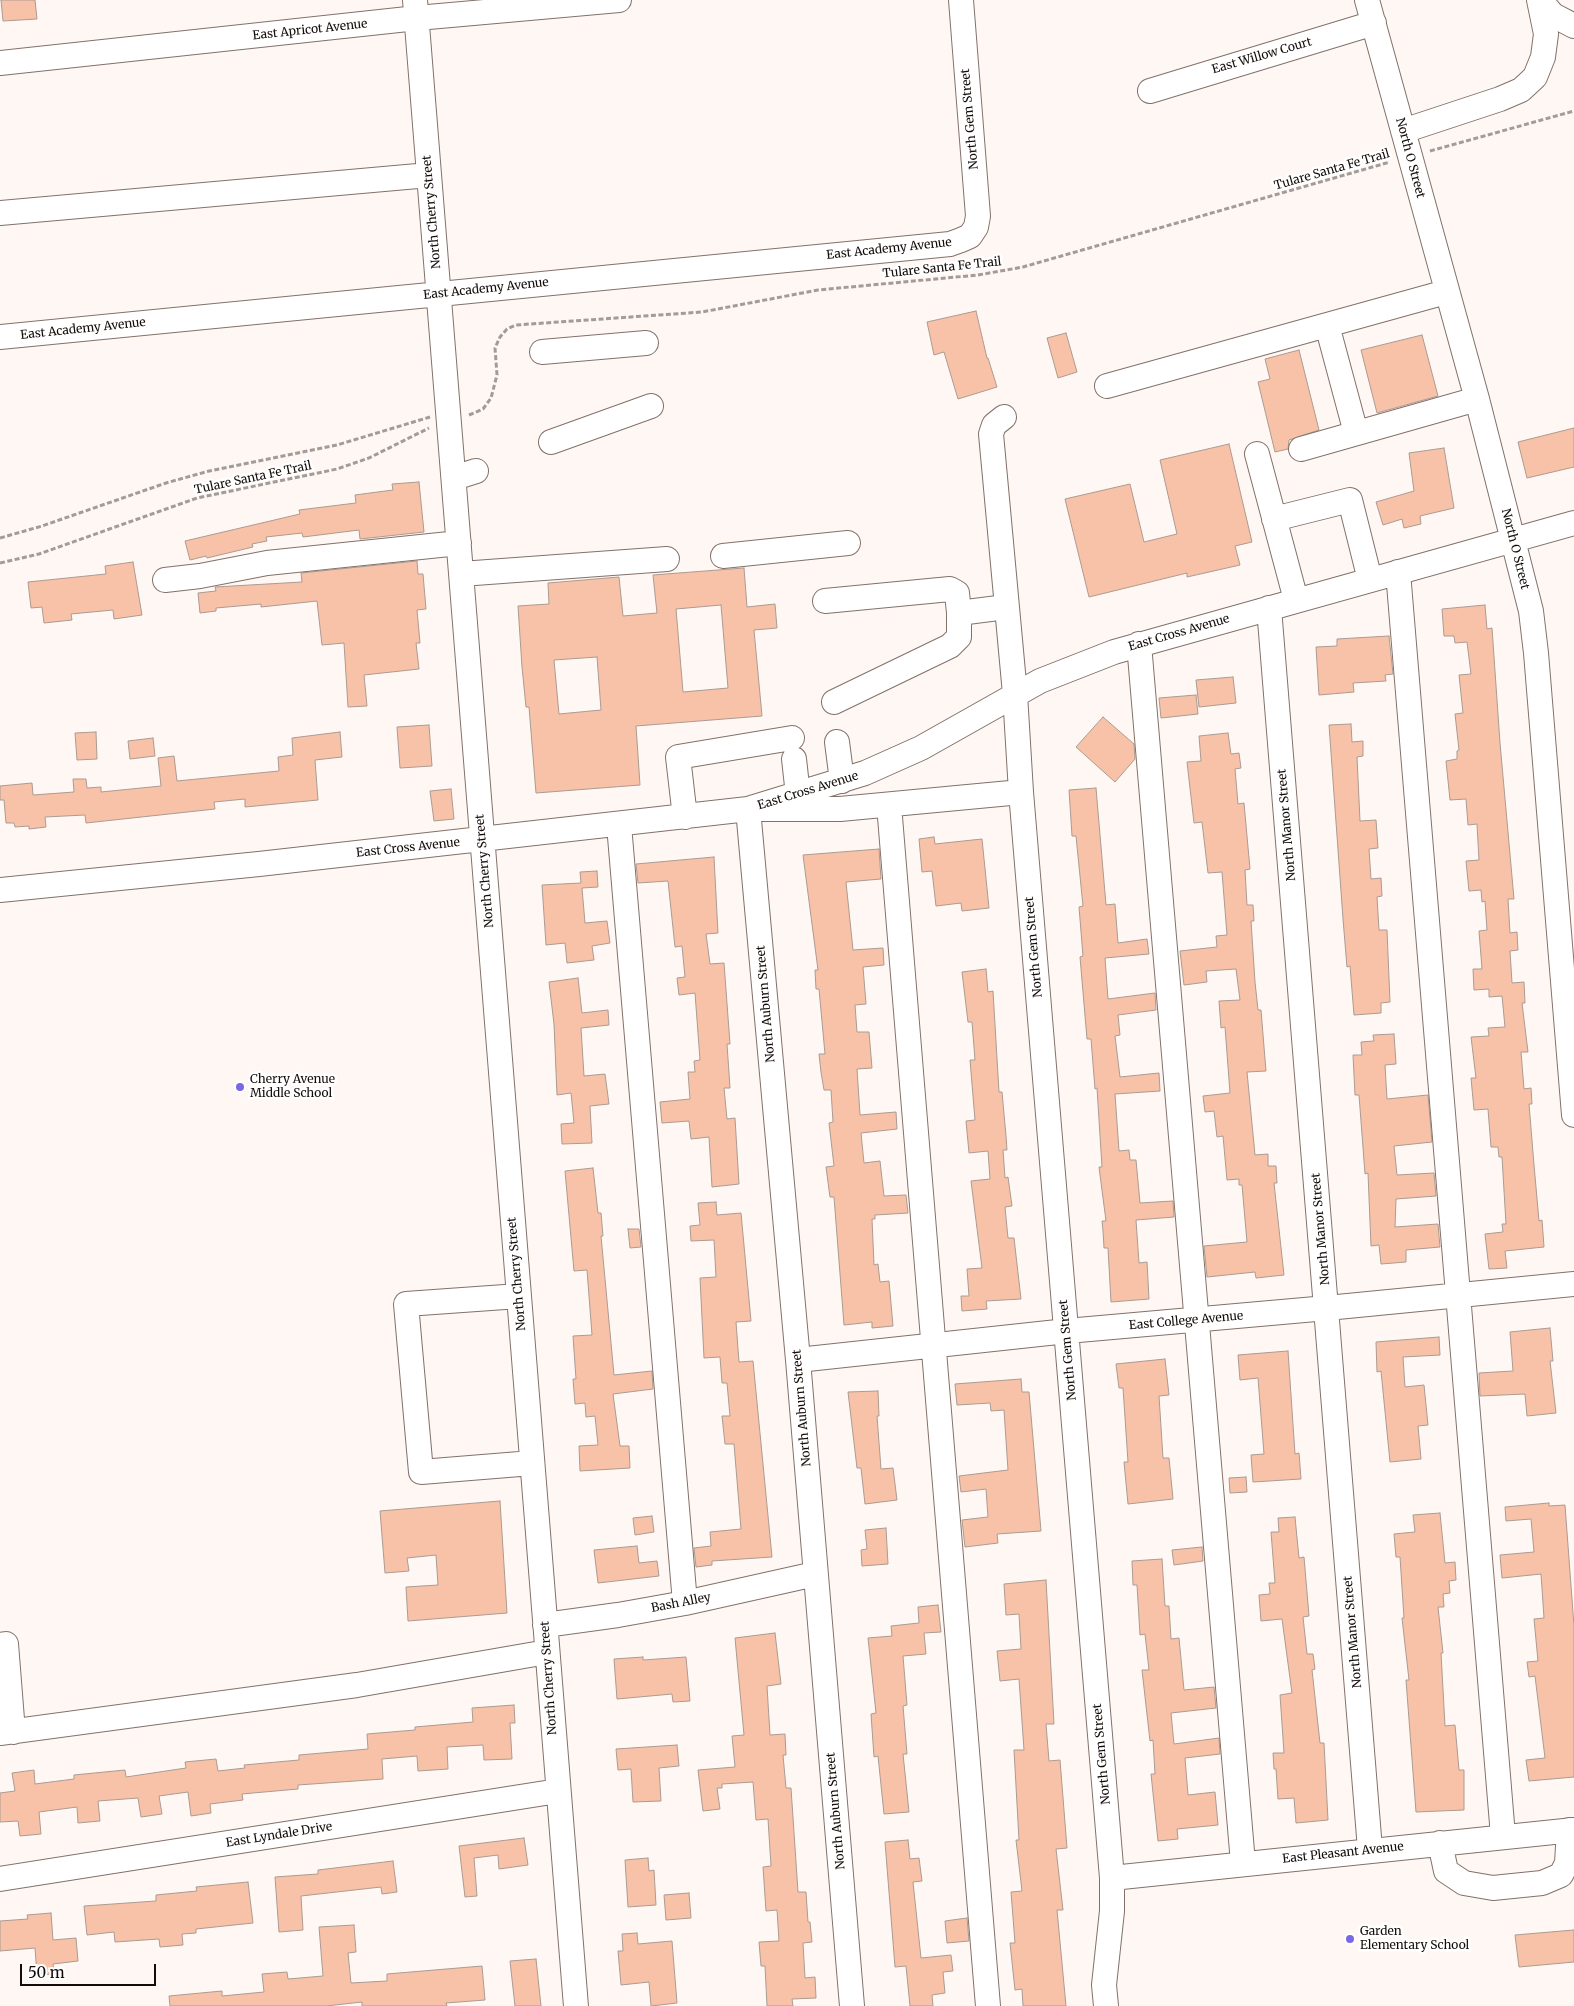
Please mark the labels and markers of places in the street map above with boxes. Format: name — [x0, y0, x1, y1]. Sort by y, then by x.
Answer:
place label: Cherry Avenue Middle School — [250, 1073, 335, 1101]
marker: Cherry Avenue Middle School — [234, 1081, 246, 1093]
place label: Garden Elementary School — [1360, 1925, 1469, 1953]
marker: Garden Elementary School — [1344, 1933, 1356, 1945]

